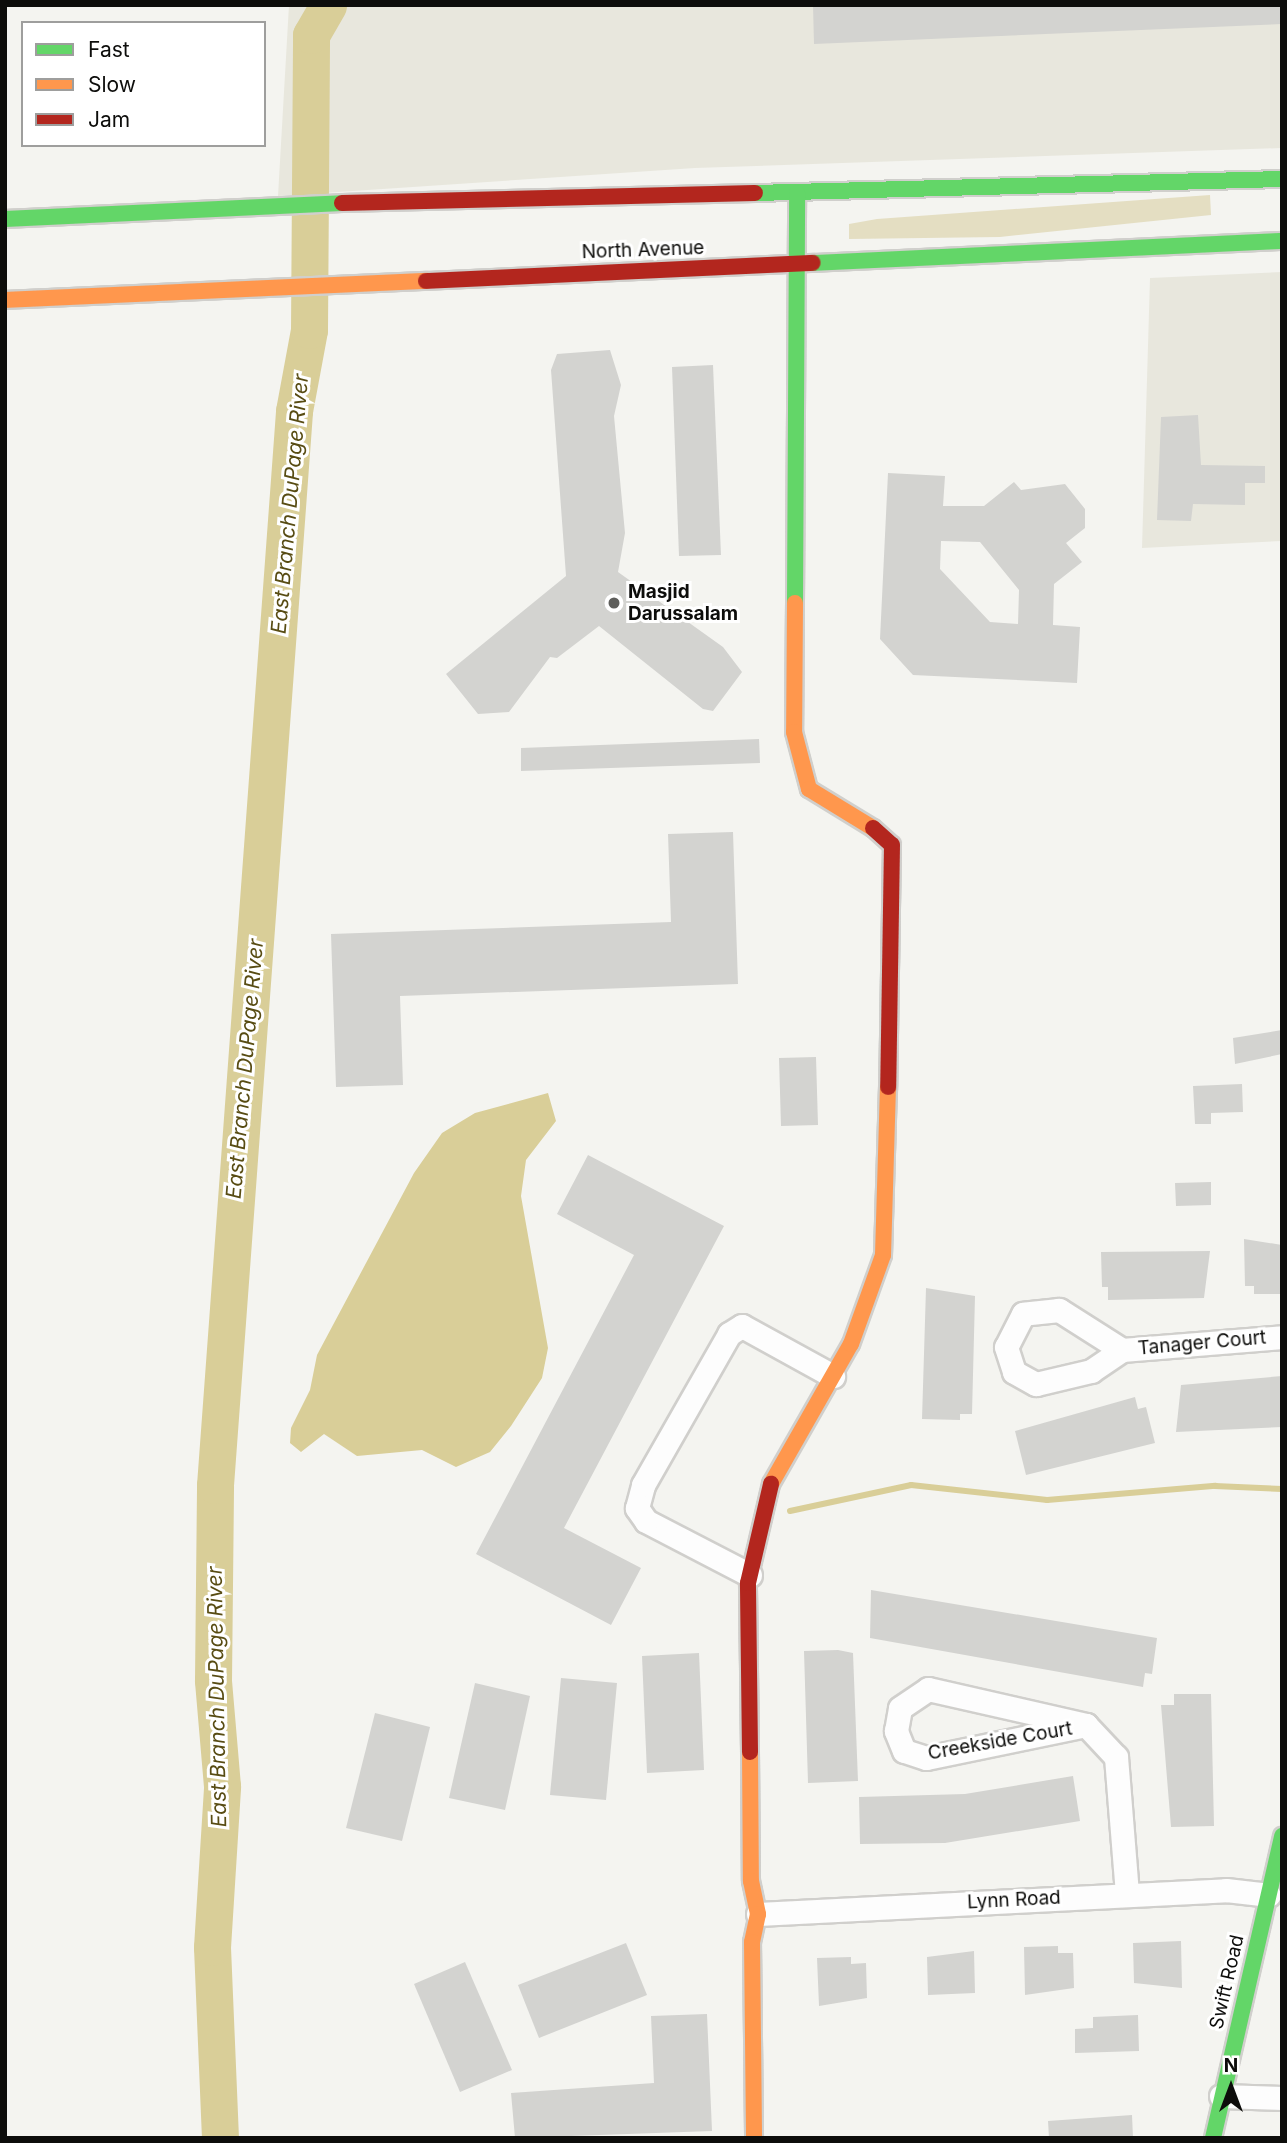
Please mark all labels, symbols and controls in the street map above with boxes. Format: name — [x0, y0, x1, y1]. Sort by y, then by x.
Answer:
legend — [21, 21, 266, 147]
text: Fast — [88, 37, 130, 62]
text: Slow — [88, 72, 136, 97]
text: Jam — [88, 107, 130, 132]
street label: North Avenue — [581, 236, 705, 264]
water label: East Branch DuPage River — [266, 373, 314, 635]
place label: Masjid Darussalam — [628, 581, 738, 625]
marker: Masjid Darussalam — [606, 595, 622, 611]
water label: East Branch DuPage River — [221, 938, 269, 1200]
street label: Tanager Court — [1137, 1326, 1267, 1360]
water label: East Branch DuPage River — [202, 1566, 232, 1828]
street label: Creekside Court — [926, 1717, 1074, 1765]
street label: Lynn Road — [967, 1886, 1061, 1914]
street label: Swift Road — [1205, 1933, 1249, 2031]
north arrow — [1196, 2052, 1266, 2122]
text: N — [1224, 2054, 1238, 2077]

